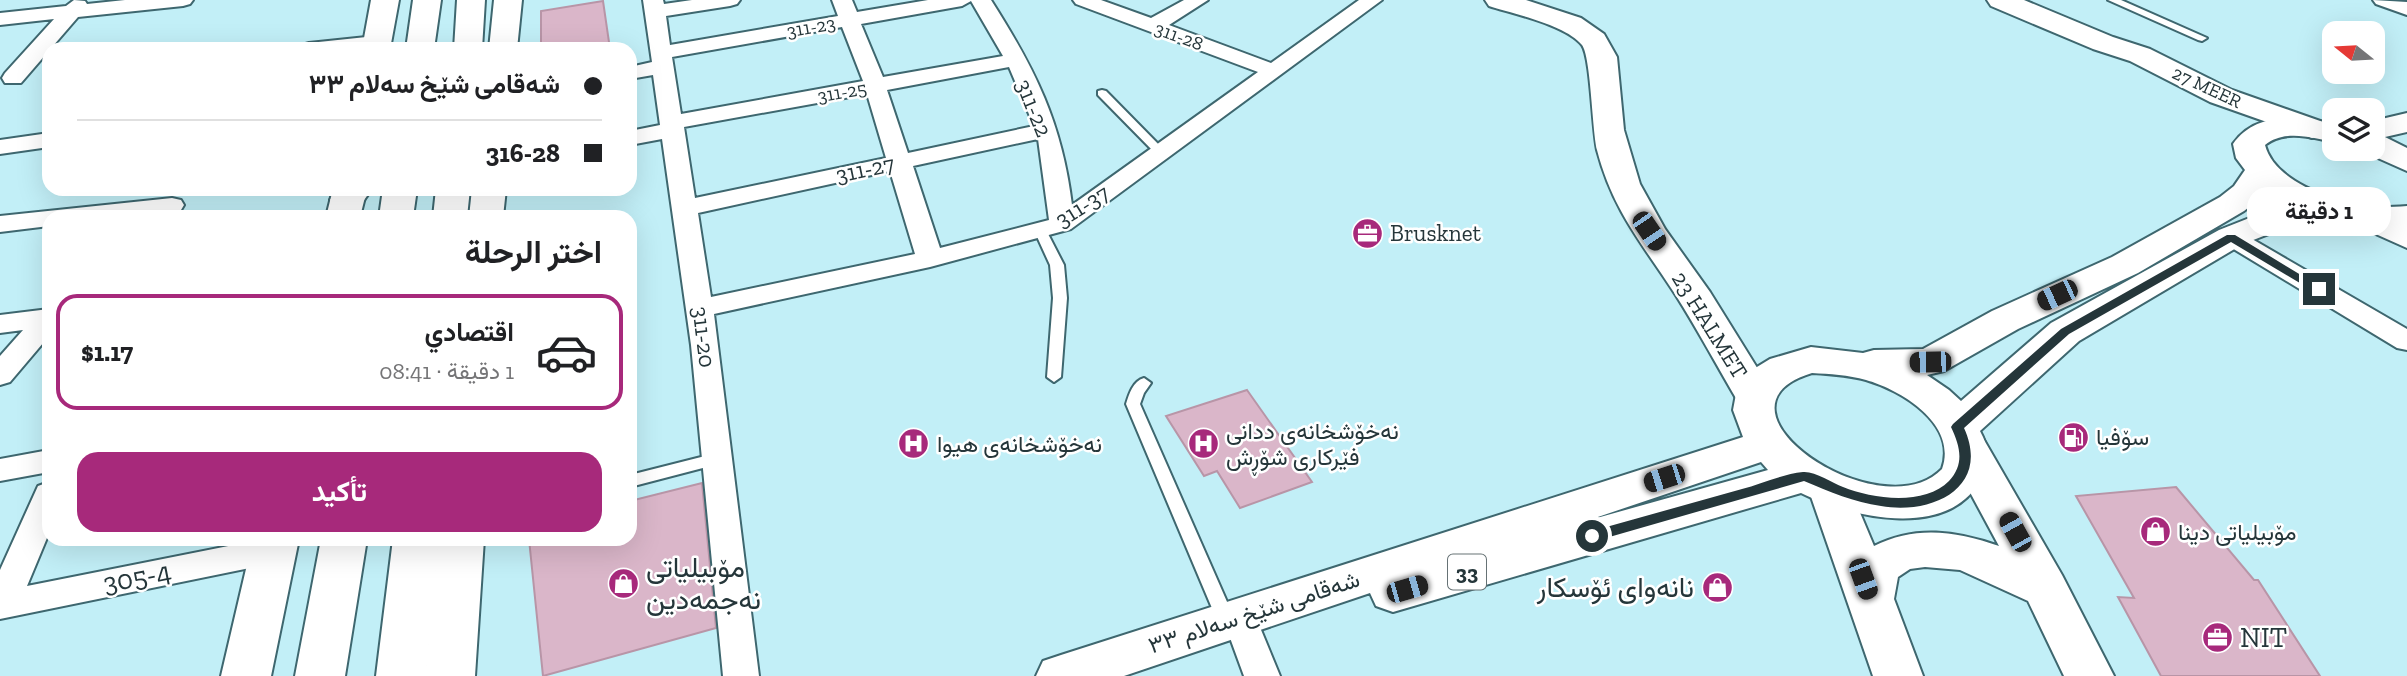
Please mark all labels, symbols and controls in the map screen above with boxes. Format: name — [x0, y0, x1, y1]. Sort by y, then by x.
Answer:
street label: 311-23 — [785, 11, 837, 43]
street label: 311-28 — [1152, 17, 1206, 55]
north arrow — [2322, 21, 2385, 84]
map controls — [2322, 21, 2385, 161]
street label: 27 MEER — [2169, 61, 2246, 113]
text: شەقامی شێخ سەلام ٣٣ — [309, 68, 560, 100]
street label: 311-22 — [1010, 75, 1058, 141]
street label: 311-25 — [816, 76, 868, 108]
button: layers — [2322, 98, 2385, 161]
text: 316-28 — [485, 137, 560, 169]
street label: 311-27 — [833, 149, 897, 189]
street label: 311-37 — [1050, 179, 1114, 233]
callout: 1 دقيقة — [2247, 188, 2391, 236]
text: 1 دقيقة — [2285, 197, 2353, 225]
car — [1629, 208, 1670, 254]
office icon: Brusknet — [1350, 216, 1384, 250]
place label: Brusknet — [1390, 219, 1481, 247]
text: اختر الرحلة — [465, 233, 602, 271]
street label: 23 HALMET — [1666, 266, 1754, 384]
route end — [2303, 273, 2335, 305]
car — [2034, 277, 2081, 313]
street label: 311-20 — [686, 305, 722, 369]
text: اقتصادي — [425, 316, 514, 348]
icon: car — [535, 321, 598, 384]
text: $1.17 — [81, 336, 133, 368]
car — [1909, 351, 1952, 373]
text: 1 دقيقة · 08:41 — [379, 357, 514, 385]
place label: نەخۆشخانەی ددانی فێرکاری شۆڕش — [1226, 417, 1399, 476]
fuel station icon: سۆفیا — [2056, 420, 2090, 454]
place label: سۆفیا — [2096, 423, 2149, 452]
hospital icon: نەخۆشخانەی هیوا — [897, 427, 931, 461]
hospital icon: نەخۆشخانەی ددانی فێرکاری شۆڕش — [1186, 427, 1220, 461]
place label: نەخۆشخانەی هیوا — [937, 430, 1102, 459]
button: تأكيد — [77, 452, 602, 532]
car — [1641, 462, 1688, 494]
car — [1996, 509, 2035, 555]
shop icon: مۆبیلیاتی دینا — [2138, 515, 2172, 549]
place label: مۆبیلیاتی دینا — [2178, 518, 2296, 547]
route start — [1576, 520, 1608, 552]
place label: مۆبیلیاتی نەجمەدین — [646, 551, 761, 616]
street label: 305-4 — [100, 554, 174, 600]
road number: 33 — [1448, 554, 1486, 590]
car — [1846, 556, 1881, 602]
street label: شەقامی شێخ سەلام ٣٣ — [1145, 565, 1364, 661]
shop icon: مۆبیلیاتی نەجمەدین — [606, 566, 640, 600]
shop icon: نانەوای ئۆسکار — [1700, 570, 1734, 604]
place label: نانەوای ئۆسکار — [1536, 571, 1694, 605]
car — [1384, 573, 1431, 605]
office icon: NIT — [2200, 620, 2234, 654]
place label: NIT — [2240, 621, 2287, 654]

